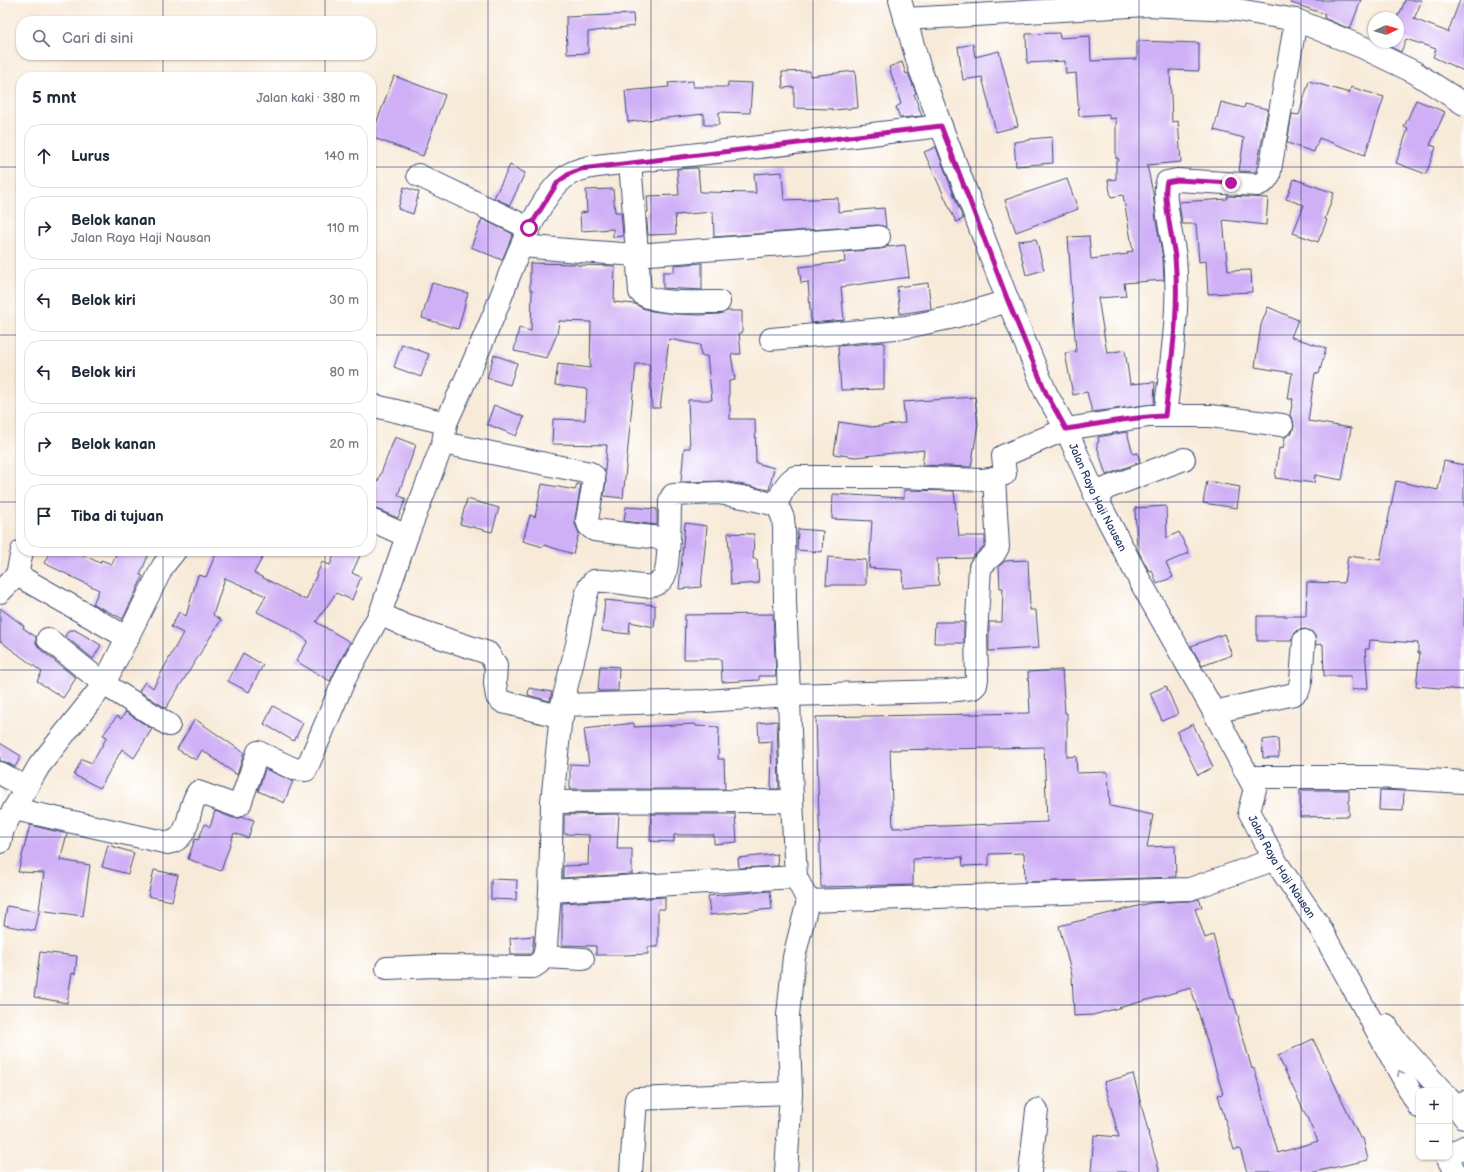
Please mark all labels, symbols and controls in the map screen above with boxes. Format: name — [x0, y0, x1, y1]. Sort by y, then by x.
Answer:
north arrow — [1368, 12, 1404, 48]
search box — [16, 16, 376, 60]
icon: search — [30, 27, 52, 49]
text: Cari di sini — [62, 29, 133, 48]
text: 5 mnt — [32, 88, 76, 108]
text: Jalan kaki · 380 m — [256, 90, 360, 106]
icon: ahead — [33, 145, 55, 167]
text: Lurus — [71, 147, 110, 166]
text: 140 m — [324, 148, 359, 164]
route end — [1222, 174, 1240, 192]
text: Belok kanan — [71, 211, 156, 230]
icon: right — [33, 217, 55, 239]
route start — [520, 219, 538, 237]
text: 110 m — [327, 220, 359, 236]
text: Jalan Raya Haji Nausan — [71, 230, 211, 246]
icon: left — [33, 289, 55, 311]
text: Belok kiri — [71, 291, 136, 310]
text: 30 m — [329, 292, 359, 308]
icon: left — [33, 361, 55, 383]
text: Belok kiri — [71, 363, 136, 382]
text: 80 m — [330, 364, 359, 380]
icon: right — [33, 433, 55, 455]
text: Belok kanan — [71, 435, 156, 454]
text: 20 m — [329, 436, 359, 452]
street label: Jalan Raya Haji Nausan — [1067, 441, 1130, 553]
icon: arrive — [33, 505, 55, 527]
text: Tiba di tujuan — [71, 507, 164, 526]
street label: Jalan Raya Haji Nausan — [1246, 813, 1319, 920]
one-way arrow — [1397, 1070, 1405, 1077]
map controls — [1416, 1088, 1452, 1160]
button: + — [1416, 1088, 1452, 1124]
button: − — [1416, 1124, 1452, 1160]

